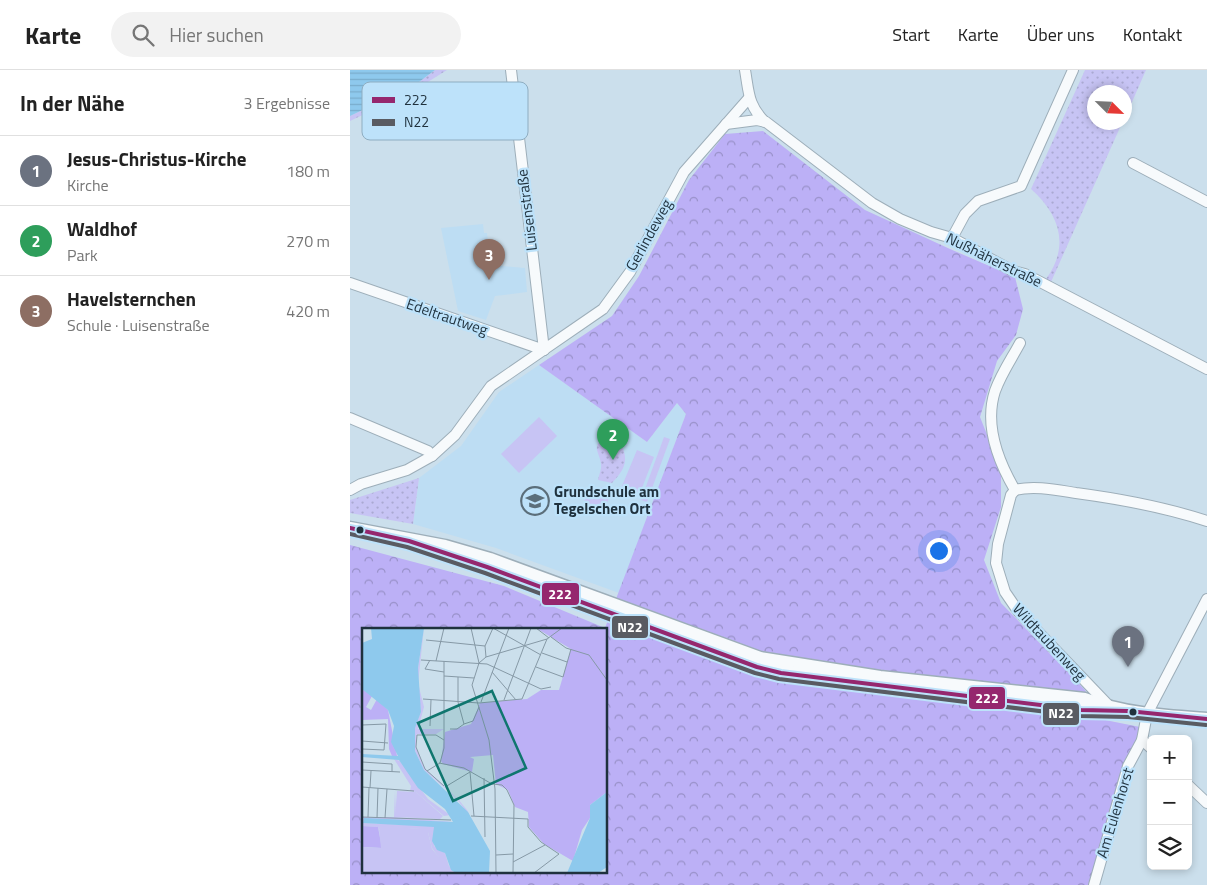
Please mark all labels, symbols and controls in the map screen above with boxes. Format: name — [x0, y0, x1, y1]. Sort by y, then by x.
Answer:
search box — [111, 12, 461, 57]
text: Karte — [25, 17, 81, 53]
text: Hier suchen — [169, 20, 264, 49]
icon: search — [129, 21, 157, 49]
text: Start — [892, 21, 930, 48]
text: Karte — [958, 21, 999, 48]
text: Über uns — [1027, 21, 1095, 48]
text: Kontakt — [1123, 21, 1182, 48]
legend — [362, 82, 528, 140]
north arrow — [1087, 85, 1132, 130]
text: In der Nähe — [20, 87, 125, 119]
text: 222 — [404, 89, 428, 110]
text: 3 Ergebnisse — [243, 91, 330, 115]
text: N22 — [404, 111, 429, 132]
text: Jesus-Christus-Kirche — [67, 144, 246, 173]
text: 1 — [32, 159, 40, 183]
text: 180 m — [286, 159, 330, 183]
street label: Luisenstraße — [510, 168, 543, 252]
text: Kirche — [67, 173, 109, 197]
street label: Gerlindeweg — [619, 194, 678, 275]
text: Waldhof — [67, 214, 137, 243]
street label: Nußhäherstraße — [942, 226, 1046, 293]
text: 2 — [32, 229, 40, 253]
text: 270 m — [286, 229, 330, 253]
pin: 3 — [473, 239, 505, 280]
text: Park — [67, 243, 98, 267]
text: Havelsternchen — [67, 284, 196, 313]
street label: Edeltrautweg — [403, 292, 491, 341]
text: 3 — [32, 299, 40, 323]
text: 420 m — [286, 299, 330, 323]
text: Schule · Luisenstraße — [67, 313, 210, 337]
pin: 2 — [597, 419, 629, 460]
place label: Grundschule am Tegelschen Ort — [554, 480, 659, 520]
school or university icon: Grundschule am Tegelschen Ort — [520, 486, 550, 516]
unlabelled marker — [355, 525, 365, 535]
your location — [926, 538, 952, 564]
line badge: 222 — [541, 582, 580, 606]
text: 222 — [548, 583, 572, 604]
street label: Wildtaubenweg — [1007, 598, 1092, 686]
line badge: N22 — [611, 615, 649, 639]
text: N22 — [617, 616, 643, 637]
pin: 1 — [1112, 626, 1144, 667]
inset map — [362, 628, 608, 872]
line badge: 222 — [968, 686, 1006, 710]
text: 222 — [975, 687, 999, 708]
line badge: N22 — [1042, 702, 1080, 726]
text: N22 — [1048, 702, 1074, 723]
unlabelled marker — [1128, 707, 1138, 717]
map controls — [1147, 735, 1192, 870]
button: + — [1147, 735, 1192, 780]
street label: Am Eulenhorst — [1090, 764, 1139, 861]
button: − — [1147, 780, 1192, 825]
button: layers — [1147, 825, 1192, 870]

